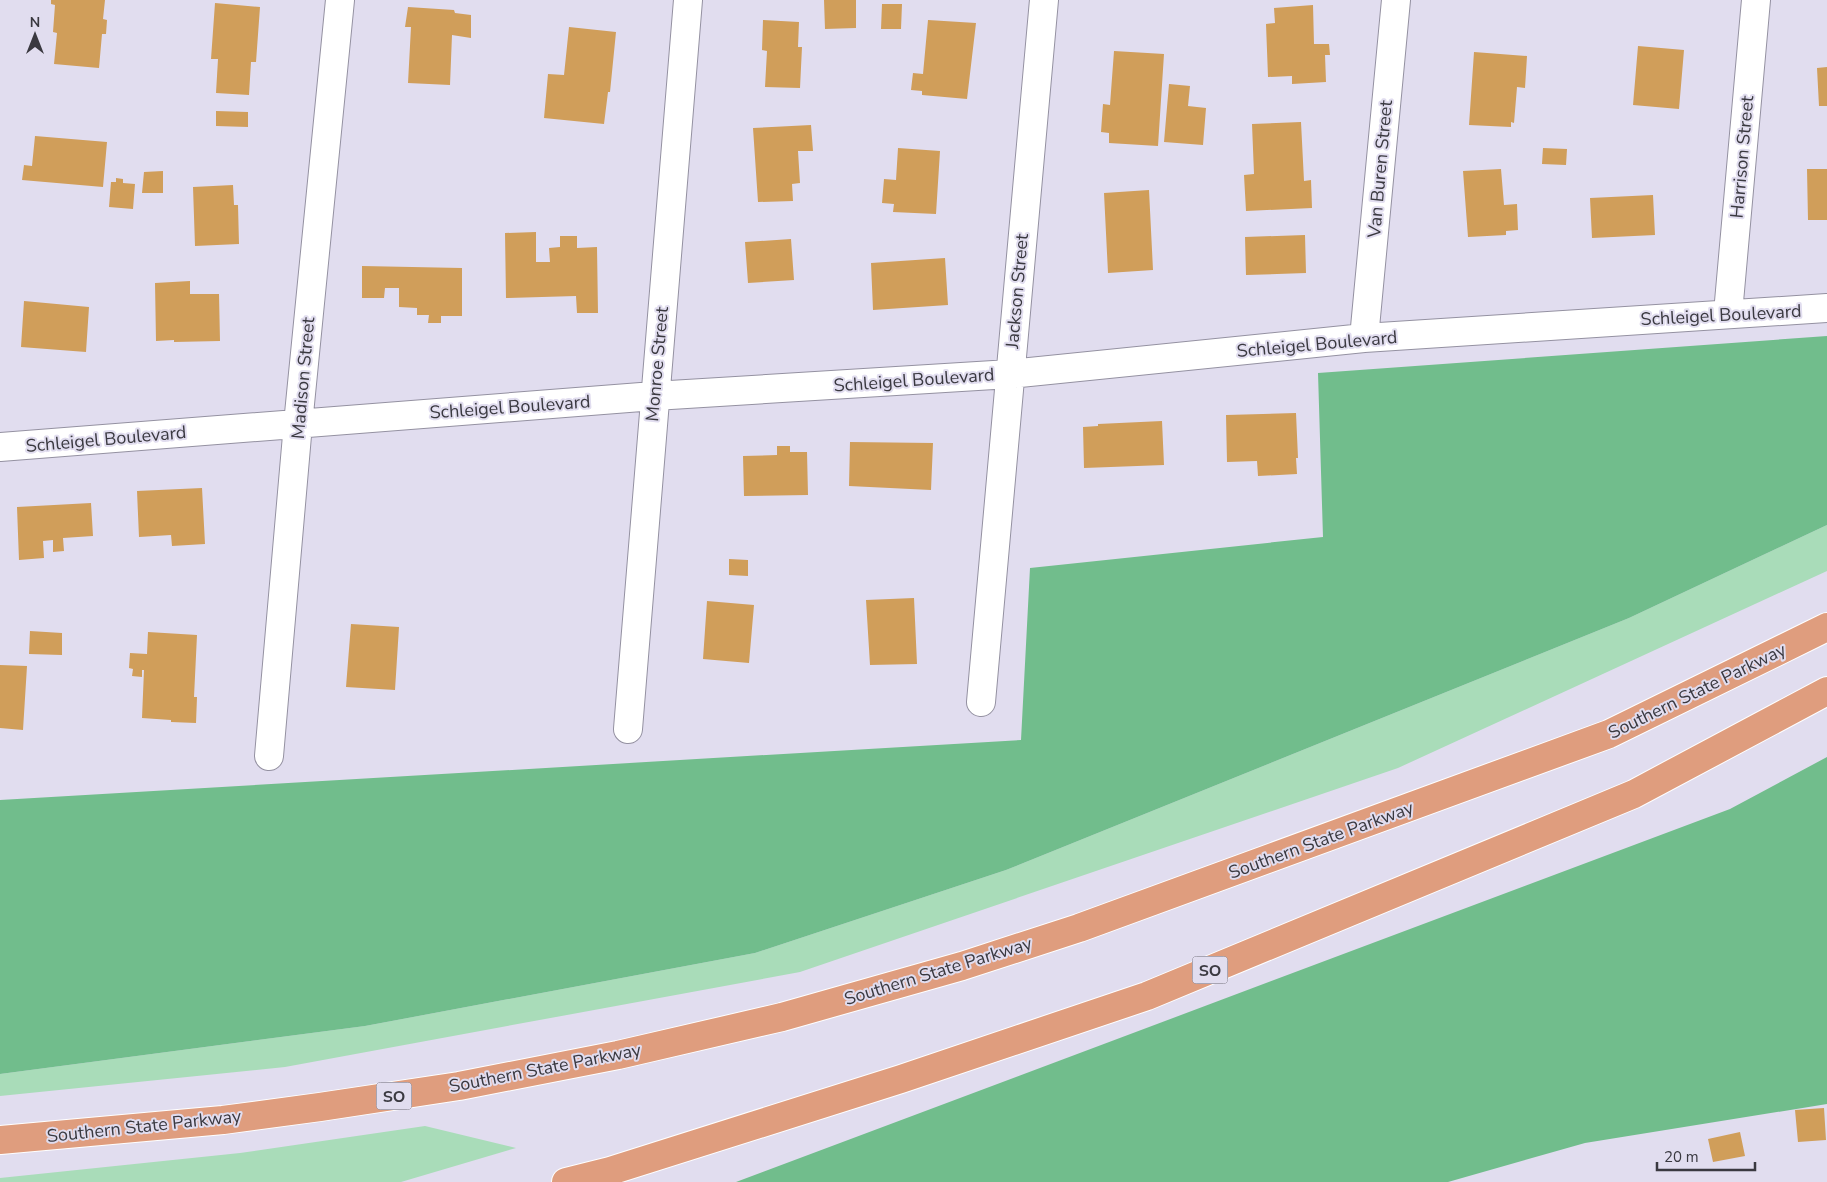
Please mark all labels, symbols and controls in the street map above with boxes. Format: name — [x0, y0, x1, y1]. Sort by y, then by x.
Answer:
north arrow — [10, 10, 60, 60]
text: N — [30, 13, 40, 32]
street label: Harrison Street — [1725, 94, 1759, 219]
street label: Van Buren Street — [1362, 99, 1398, 240]
street label: Jackson Street — [1000, 232, 1034, 350]
street label: Schleigel Boulevard — [1640, 299, 1802, 331]
street label: Monroe Street — [640, 305, 674, 422]
street label: Madison Street — [286, 315, 320, 440]
street label: Schleigel Boulevard — [1236, 325, 1398, 363]
street label: Schleigel Boulevard — [833, 362, 995, 398]
street label: Schleigel Boulevard — [429, 389, 591, 425]
street label: Schleigel Boulevard — [25, 420, 187, 458]
street label: Southern State Parkway — [1604, 637, 1791, 745]
street label: Southern State Parkway — [1225, 795, 1418, 885]
street label: Southern State Parkway — [841, 931, 1036, 1011]
road number: SO — [1192, 956, 1228, 984]
street label: Southern State Parkway — [447, 1037, 644, 1098]
road number: SO — [376, 1082, 412, 1110]
street label: Southern State Parkway — [46, 1104, 243, 1148]
scale bar — [1657, 1140, 1754, 1172]
text: 20 m — [1664, 1147, 1699, 1167]

